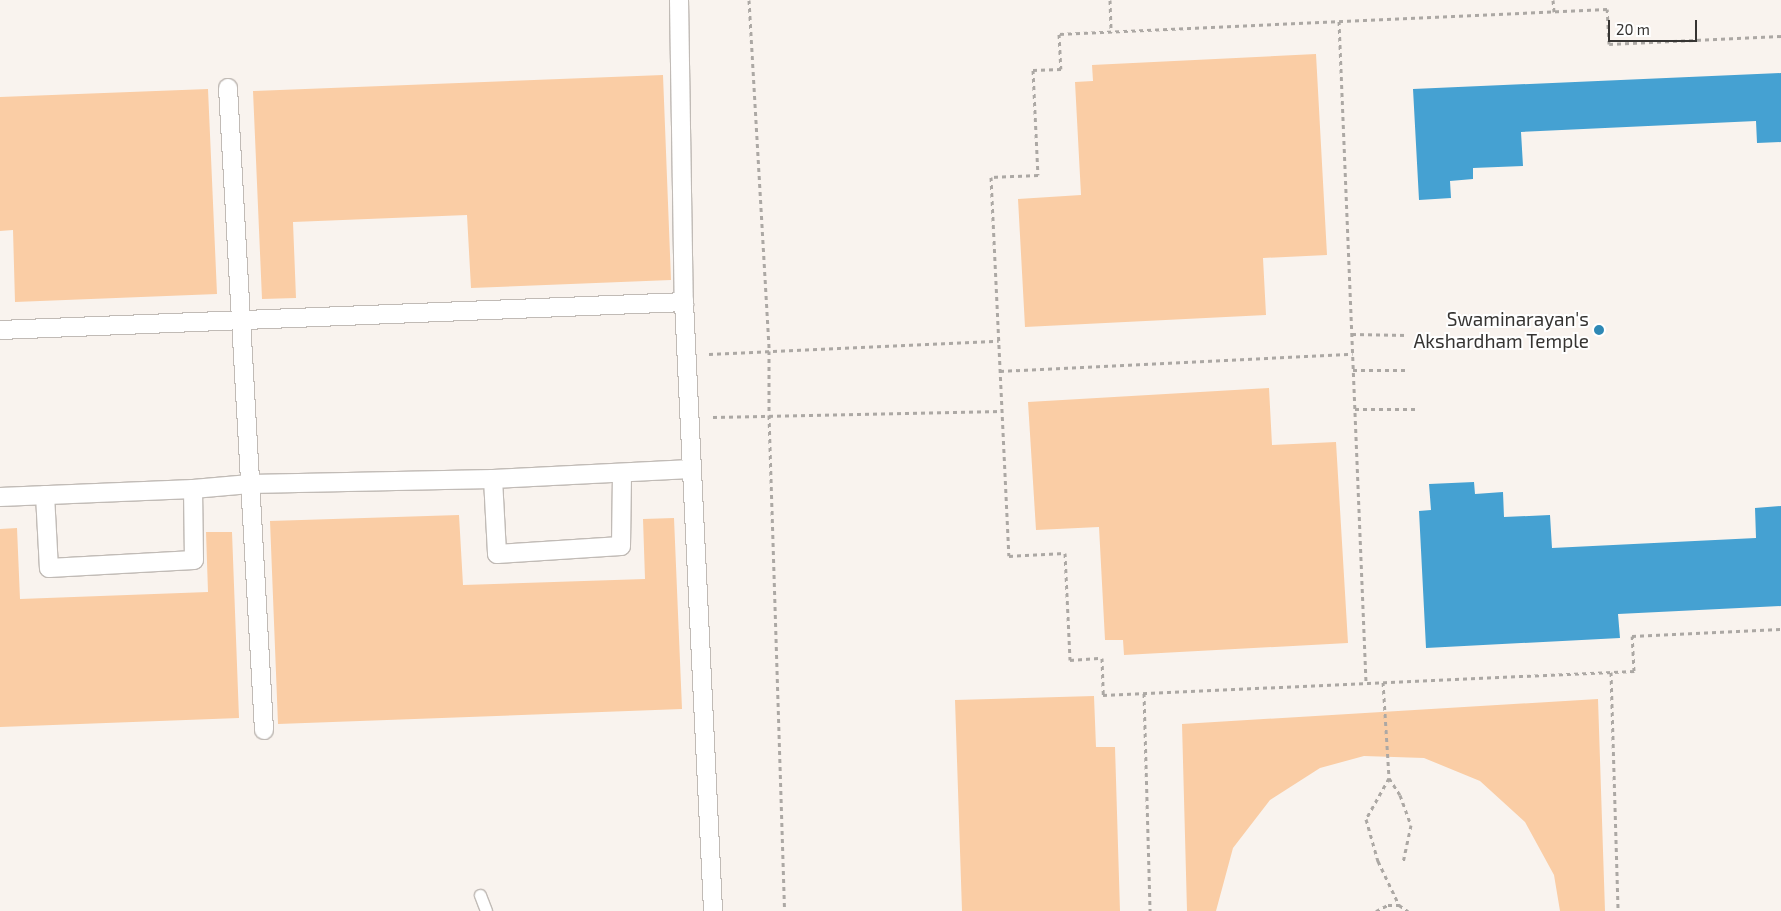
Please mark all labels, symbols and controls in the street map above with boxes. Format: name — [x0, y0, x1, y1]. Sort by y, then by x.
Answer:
scale bar — [1611, 10, 1700, 42]
text: 20 m — [1616, 20, 1650, 38]
place label: Swaminarayan's Akshardham Temple — [1413, 308, 1589, 352]
marker: Swaminarayan's Akshardham Temple — [1593, 324, 1605, 336]

